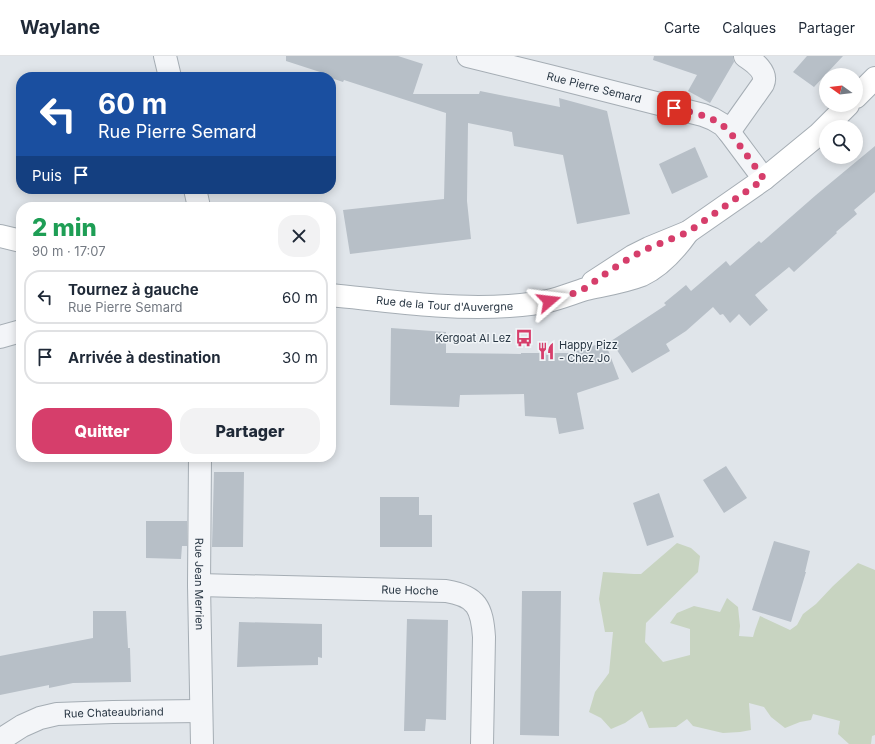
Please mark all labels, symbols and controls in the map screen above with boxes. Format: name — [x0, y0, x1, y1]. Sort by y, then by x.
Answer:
text: Waylane — [20, 16, 100, 39]
text: Carte — [664, 19, 700, 36]
text: Calques — [722, 19, 776, 36]
text: Partager — [798, 19, 855, 36]
north arrow — [819, 68, 863, 112]
map controls — [819, 68, 863, 164]
street label: Rue Pierre Semard — [545, 69, 643, 106]
text: 60 m — [98, 87, 167, 121]
icon: left — [32, 88, 84, 140]
pin — [657, 91, 691, 125]
icon: arrive — [663, 97, 685, 119]
button: search — [819, 120, 863, 164]
text: Rue Pierre Semard — [98, 121, 257, 142]
icon: arrive — [70, 164, 92, 186]
text: Puis — [32, 166, 62, 185]
text: 2 min — [32, 213, 97, 242]
button: close — [278, 215, 320, 257]
text: 90 m · 17:07 — [32, 243, 106, 259]
text: Tournez à gauche — [68, 280, 199, 299]
position arrow — [528, 280, 570, 322]
icon: left — [34, 286, 56, 308]
text: 60 m — [282, 288, 318, 307]
street label: Rue de la Tour d'Auvergne — [375, 293, 514, 314]
text: Rue Pierre Semard — [68, 299, 183, 315]
bus stop icon: Kergoat Al Lez — [514, 328, 534, 348]
place label: Kergoat Al Lez — [435, 331, 511, 345]
place label: Happy Pizz - Chez Jo — [559, 338, 618, 365]
restaurant icon: Happy Pizz - Chez Jo — [536, 341, 556, 361]
icon: arrive — [34, 346, 56, 368]
text: Arrivée à destination — [68, 348, 221, 367]
text: 30 m — [282, 348, 318, 367]
button: Quitter — [32, 408, 172, 454]
button: Partager — [180, 408, 320, 454]
street label: Rue Jean Merrien — [192, 538, 207, 630]
street label: Rue Hoche — [381, 582, 439, 598]
street label: Rue Chateaubriand — [64, 704, 164, 721]

